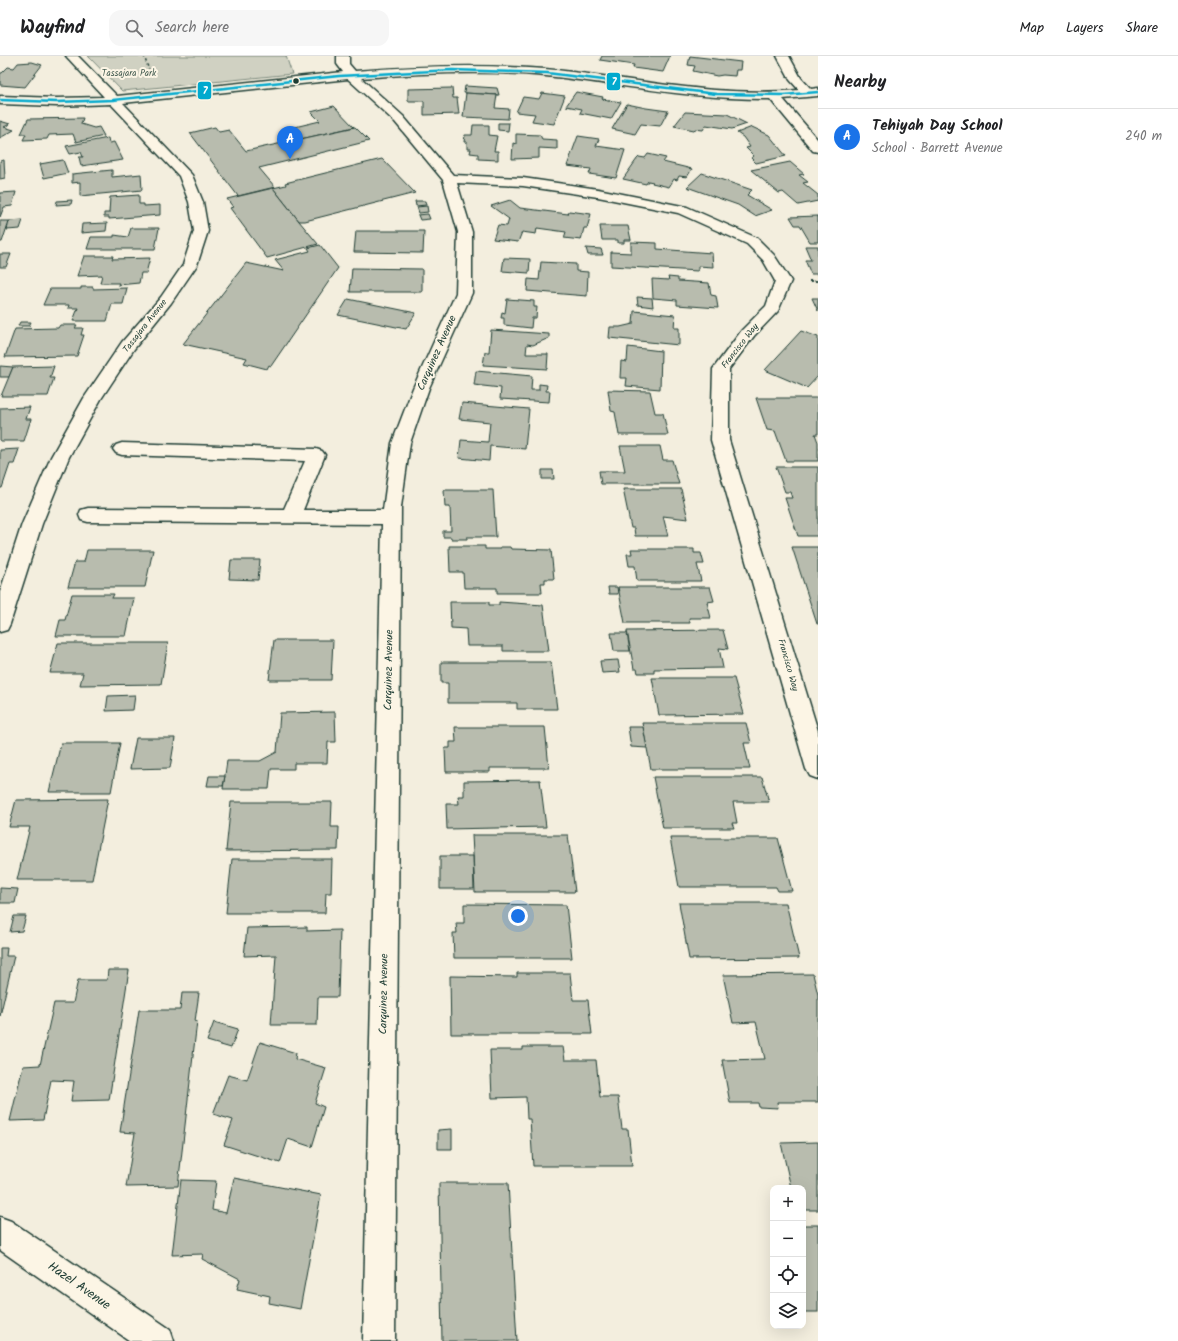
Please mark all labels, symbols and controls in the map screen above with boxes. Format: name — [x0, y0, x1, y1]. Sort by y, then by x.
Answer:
search box — [109, 10, 389, 46]
text: Wayfind — [20, 13, 85, 43]
text: Search here — [155, 16, 229, 40]
icon: search — [123, 17, 145, 39]
text: Map — [1020, 17, 1044, 39]
text: Layers — [1066, 17, 1104, 39]
text: Share — [1126, 17, 1158, 39]
park label: Tassajara Park — [102, 66, 157, 81]
text: Nearby — [834, 69, 886, 96]
line badge: 7 — [606, 72, 621, 91]
text: 7 — [611, 73, 617, 91]
unlabelled marker — [291, 76, 301, 86]
line badge: 7 — [197, 81, 212, 100]
text: 7 — [202, 82, 208, 100]
text: Tehiyah Day School — [872, 114, 1002, 138]
pin: A — [277, 126, 303, 159]
text: A — [843, 126, 851, 147]
text: 240 m — [1125, 126, 1162, 147]
text: School · Barrett Avenue — [872, 138, 1003, 159]
street label: Tassajara Avenue — [119, 296, 171, 356]
street label: Carquinez Avenue — [412, 312, 462, 394]
street label: Francisco Way — [718, 320, 763, 372]
street label: Carquinez Avenue — [379, 629, 399, 711]
street label: Francisco Way — [773, 637, 803, 694]
your location — [508, 906, 528, 926]
street label: Carquinez Avenue — [374, 953, 394, 1035]
map controls — [770, 1185, 806, 1329]
button: + — [770, 1185, 806, 1221]
button: − — [770, 1221, 806, 1257]
street label: Hazel Avenue — [43, 1256, 115, 1316]
button: locate — [770, 1257, 806, 1293]
button: layers — [770, 1293, 806, 1329]

